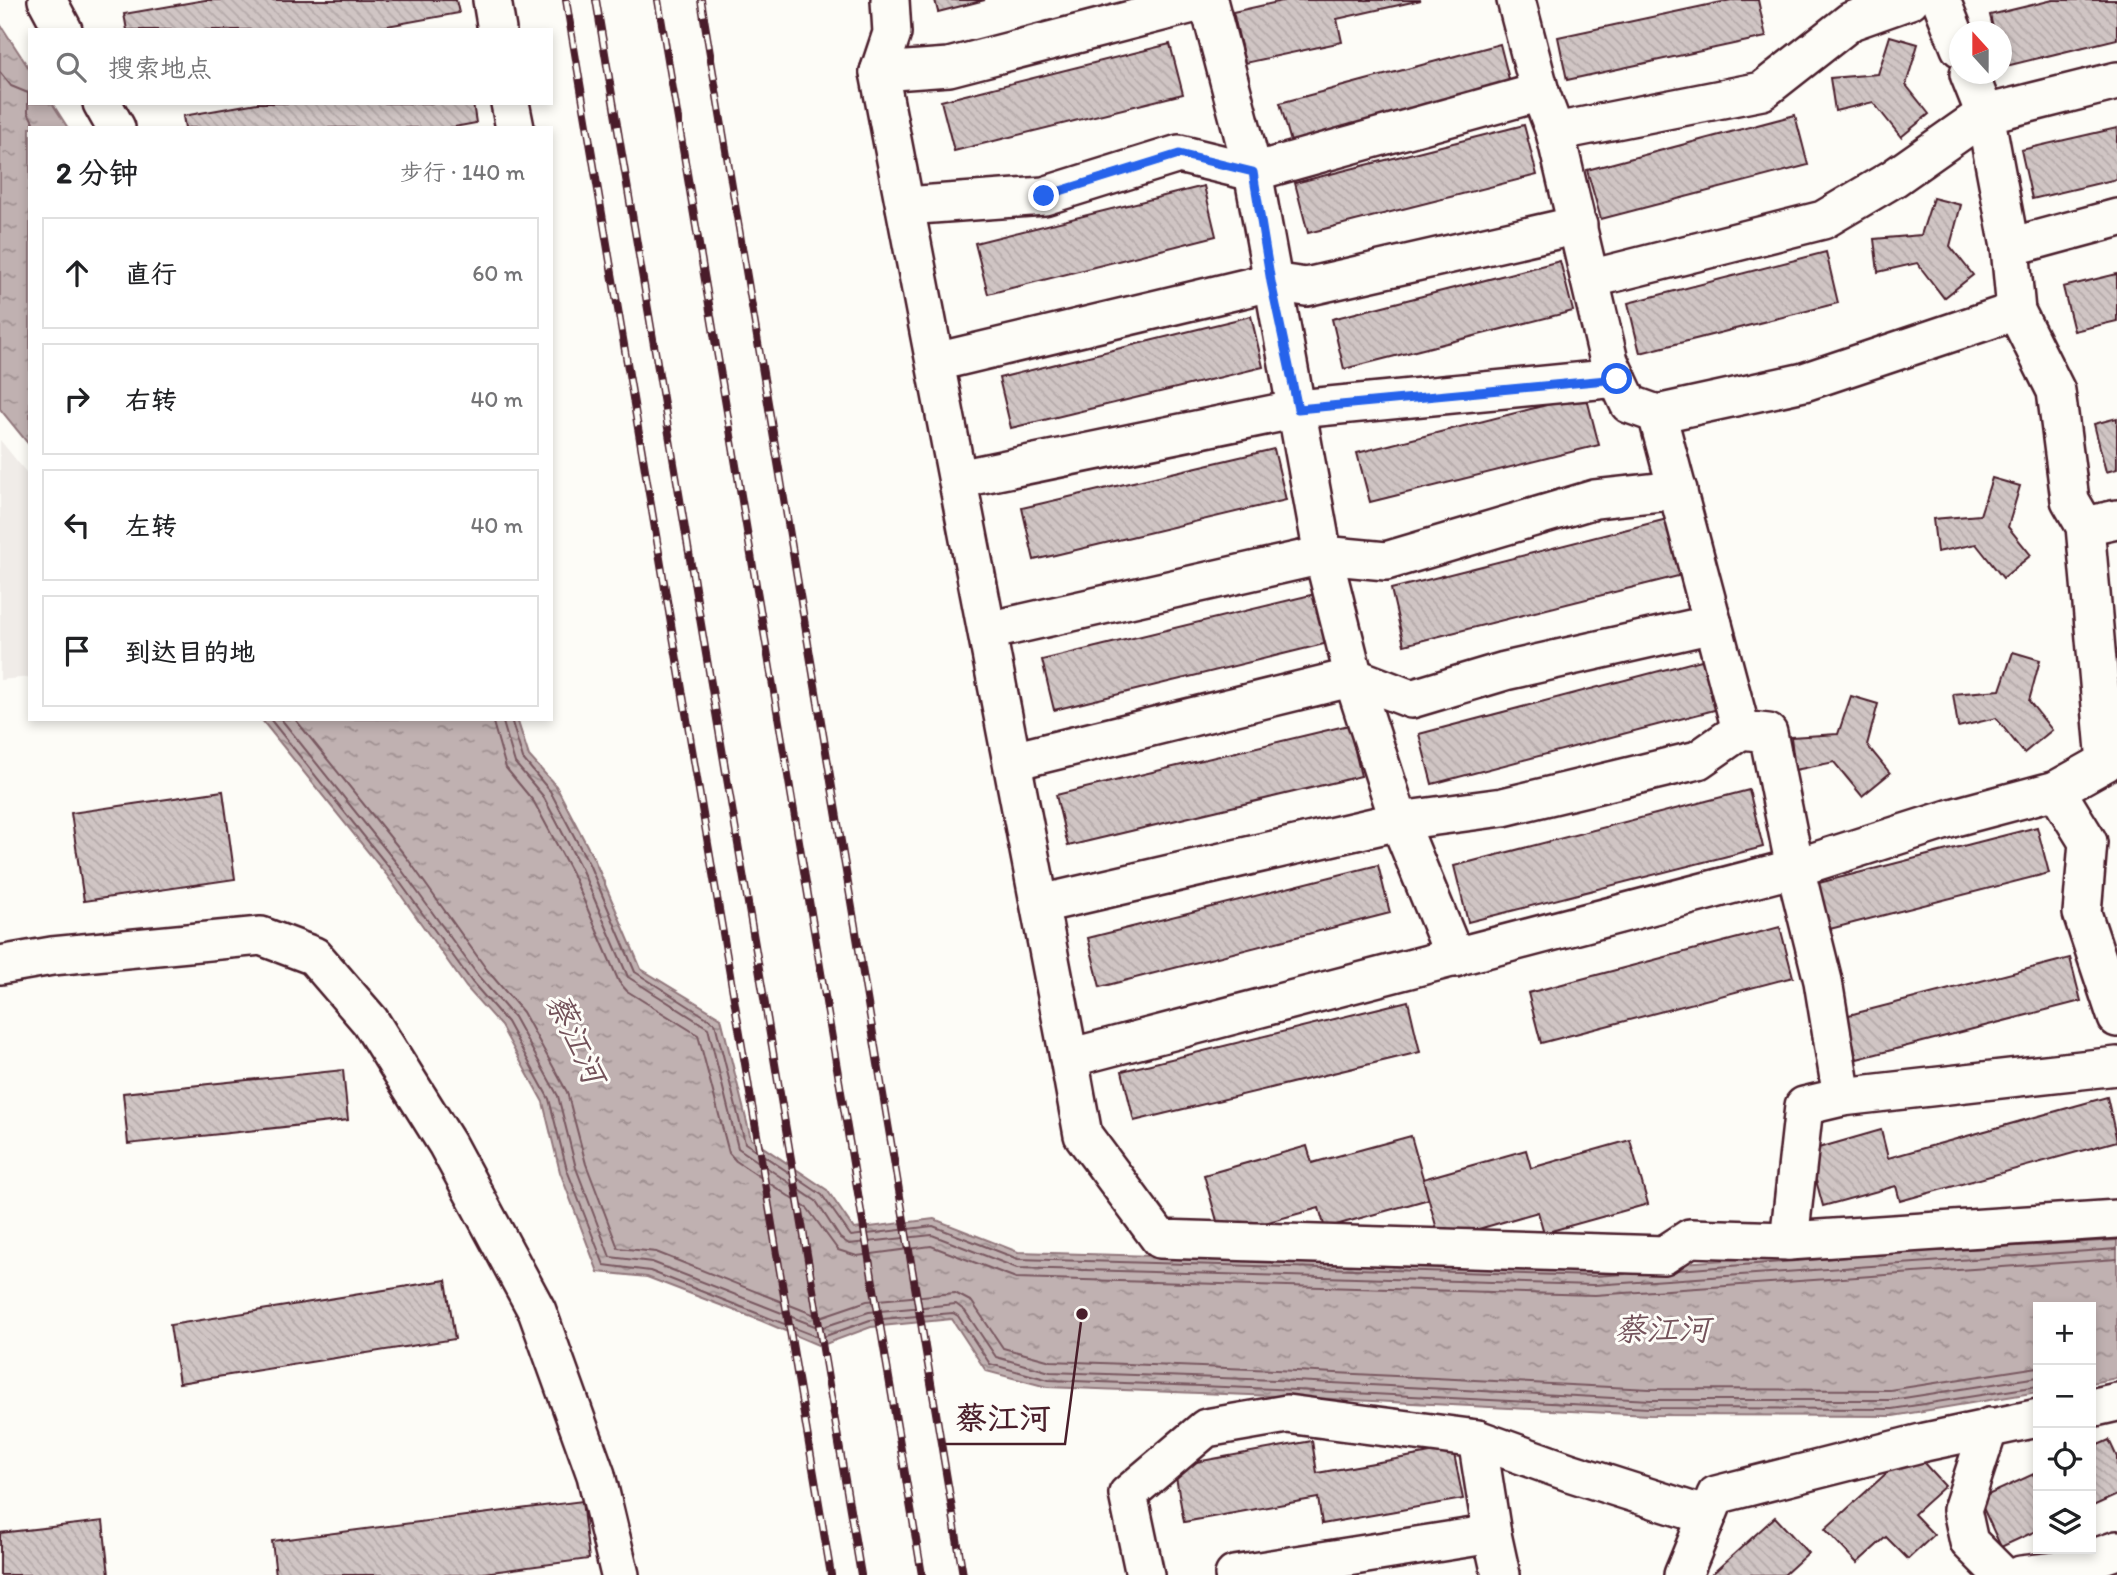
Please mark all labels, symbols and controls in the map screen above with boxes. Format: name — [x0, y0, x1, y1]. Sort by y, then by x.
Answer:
north arrow — [1949, 21, 2012, 84]
search box — [28, 28, 553, 105]
icon: search — [52, 48, 90, 86]
text: 搜索地点 — [108, 52, 212, 84]
text: 2 分钟 — [56, 154, 139, 191]
text: 步行 · 140 m — [400, 158, 525, 186]
route end — [1028, 180, 1059, 211]
icon: ahead — [58, 254, 96, 292]
text: 直行 — [125, 258, 177, 290]
text: 60 m — [472, 259, 523, 287]
route start — [1601, 363, 1632, 394]
icon: right — [58, 380, 96, 418]
text: 右转 — [125, 384, 177, 416]
text: 40 m — [470, 385, 523, 413]
icon: left — [58, 506, 96, 544]
text: 左转 — [125, 510, 177, 542]
text: 40 m — [470, 511, 523, 539]
icon: arrive — [58, 632, 96, 670]
text: 到达目的地 — [125, 636, 255, 668]
water label: 蔡江河 — [538, 986, 616, 1094]
map controls — [2033, 1302, 2096, 1554]
button: + — [2033, 1302, 2096, 1365]
water label: 蔡江河 — [1614, 1310, 1715, 1348]
button: − — [2033, 1365, 2096, 1428]
callout: 蔡江河 — [941, 1391, 1065, 1444]
text: 蔡江河 — [955, 1399, 1051, 1437]
button: locate — [2033, 1428, 2096, 1491]
button: layers — [2033, 1491, 2096, 1554]

